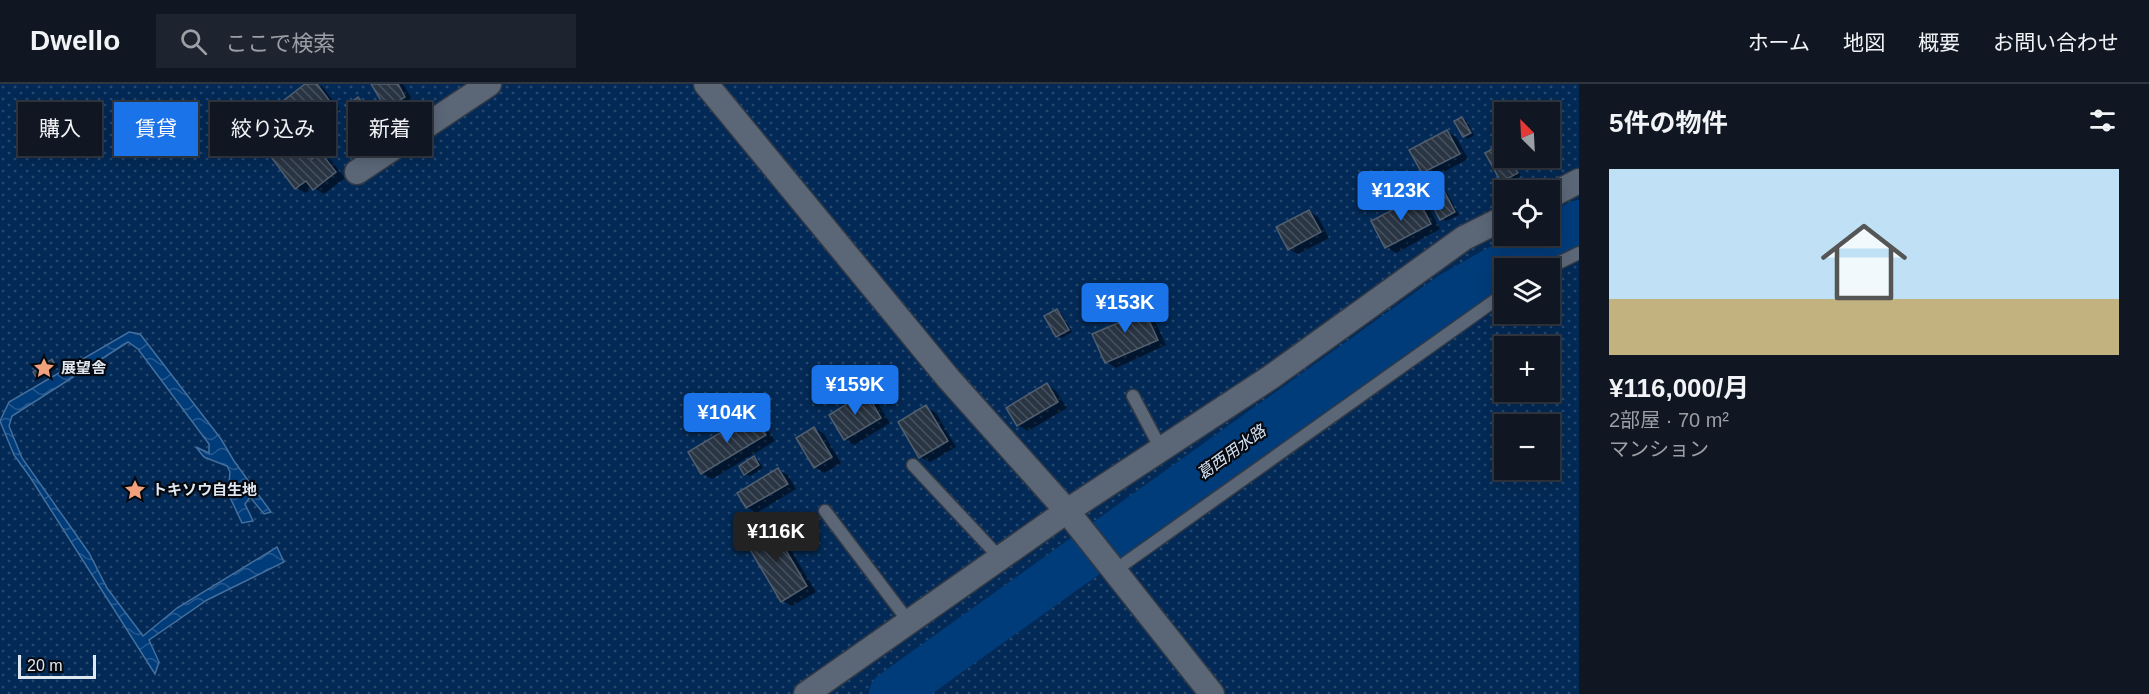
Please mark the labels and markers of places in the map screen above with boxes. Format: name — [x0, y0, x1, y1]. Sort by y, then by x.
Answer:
pin: ¥123K — [1359, 171, 1443, 222]
pin: ¥153K — [1083, 283, 1167, 334]
place icon: 展望舎 — [32, 356, 56, 380]
place label: 展望舎 — [61, 359, 107, 376]
pin: ¥159K — [813, 365, 897, 416]
pin: ¥104K — [685, 393, 769, 444]
place icon: トキソウ自生地 — [123, 478, 147, 502]
place label: トキソウ自生地 — [152, 481, 257, 498]
pin: ¥116K — [734, 512, 818, 563]

